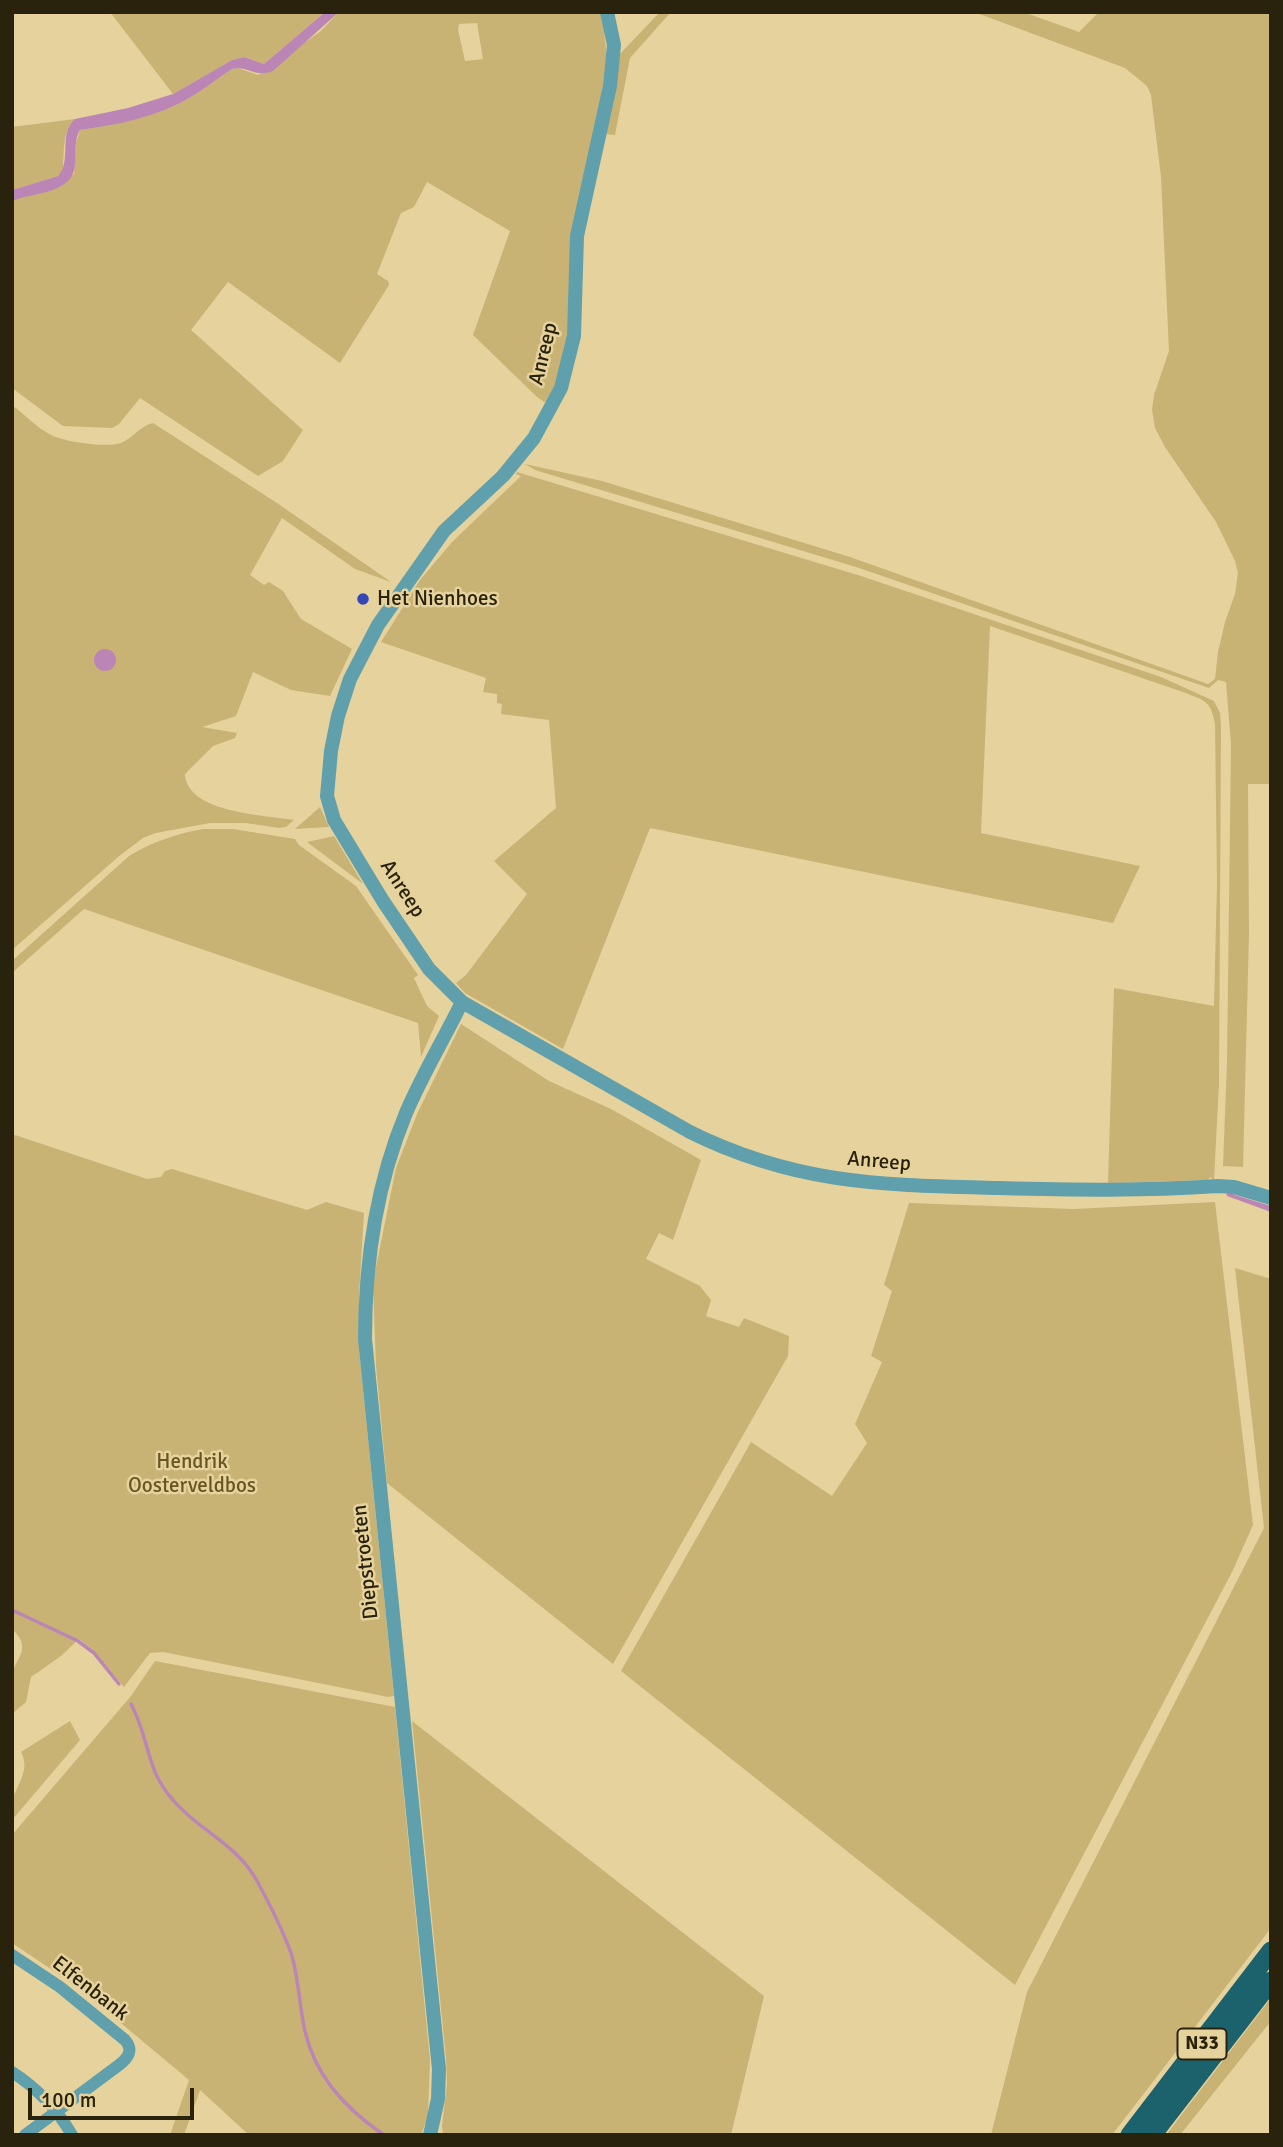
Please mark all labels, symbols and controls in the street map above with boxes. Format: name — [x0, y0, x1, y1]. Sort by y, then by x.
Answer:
street label: Anreep — [524, 320, 564, 388]
place label: Het Nienhoes — [377, 586, 498, 612]
marker: Het Nienhoes — [355, 591, 371, 607]
street label: Anreep — [374, 855, 430, 923]
street label: Anreep — [846, 1147, 912, 1177]
park label: Hendrik Oosterveldbos — [128, 1449, 256, 1499]
street label: Diepstroeten — [347, 1503, 385, 1621]
street label: Elfenbank — [47, 1951, 133, 2027]
road number: N33 — [1178, 2028, 1226, 2060]
scale bar — [32, 2074, 198, 2118]
text: 100 m — [41, 2087, 96, 2113]

